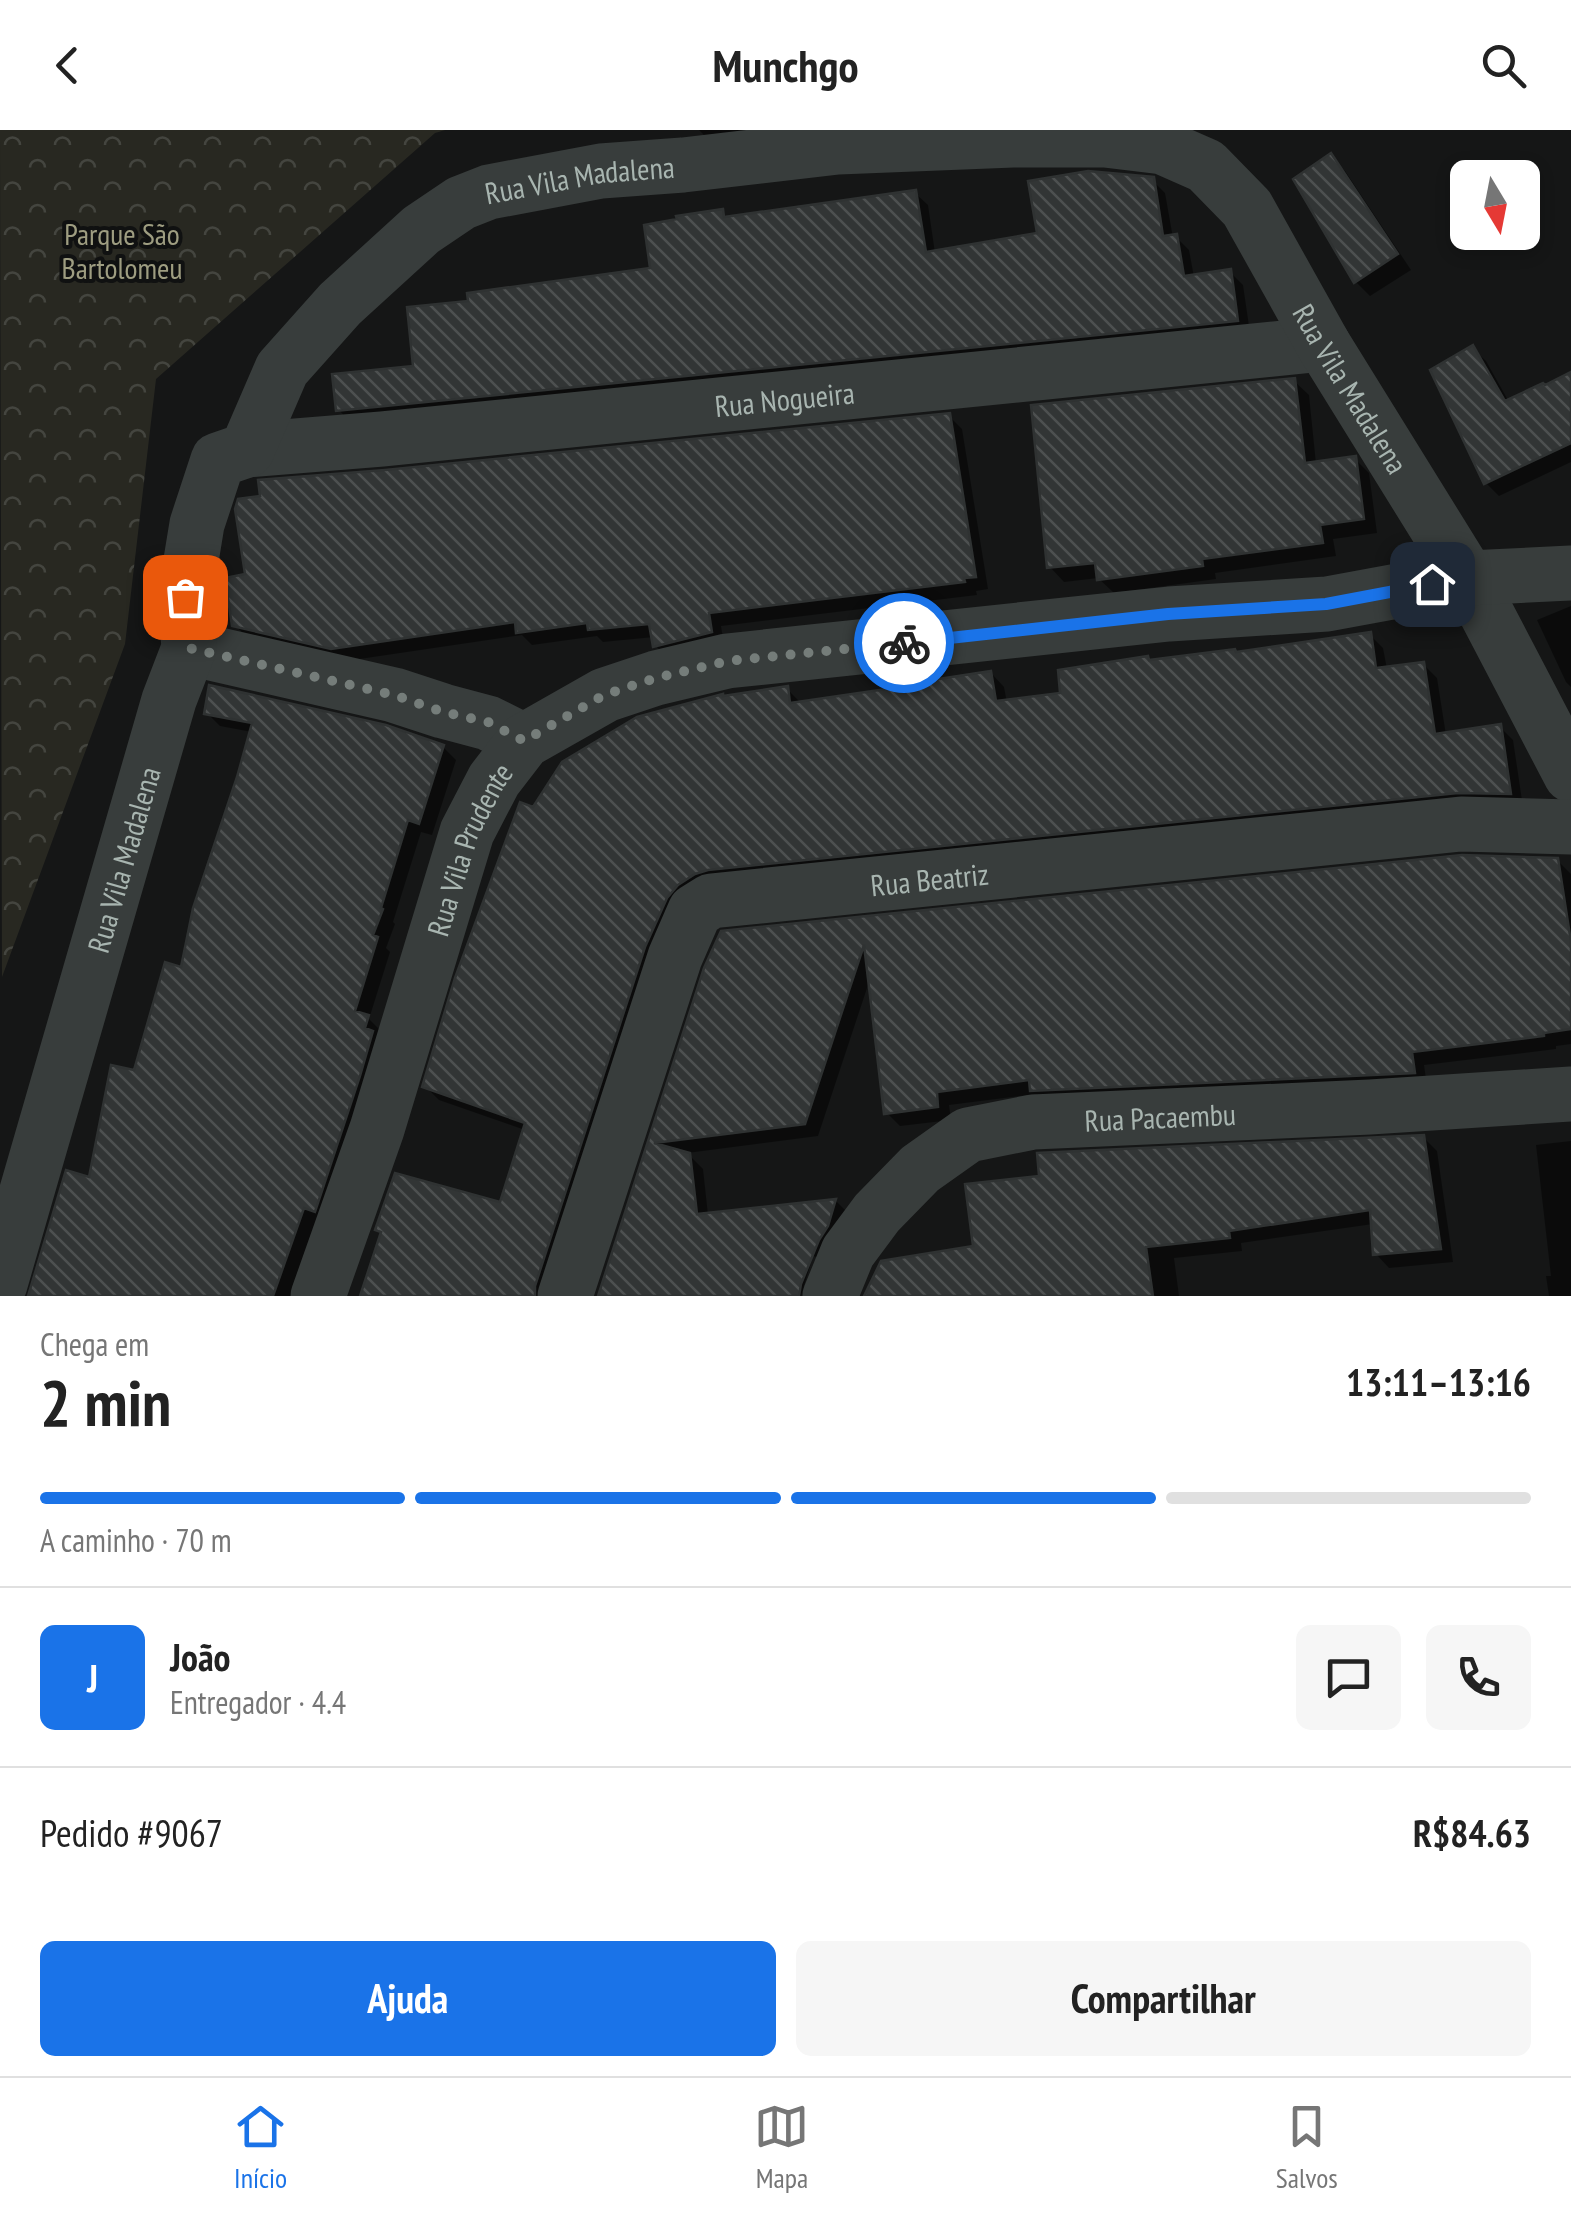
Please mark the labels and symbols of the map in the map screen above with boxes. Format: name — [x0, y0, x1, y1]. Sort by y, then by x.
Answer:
street label: Rua Vila Madalena — [481, 146, 676, 212]
north arrow — [1450, 160, 1540, 250]
park label: Parque São Bartolomeu — [62, 214, 182, 287]
street label: Rua Vila Madalena — [1285, 297, 1418, 480]
street label: Rua Nogueira — [713, 372, 856, 425]
pin — [1390, 542, 1475, 627]
pin — [143, 555, 228, 640]
courier — [854, 593, 954, 693]
street label: Rua Vila Prudente — [417, 754, 520, 940]
street label: Rua Vila Madalena — [78, 762, 168, 957]
street label: Rua Beatriz — [869, 853, 990, 904]
street label: Rua Pacaembu — [1084, 1093, 1237, 1139]

